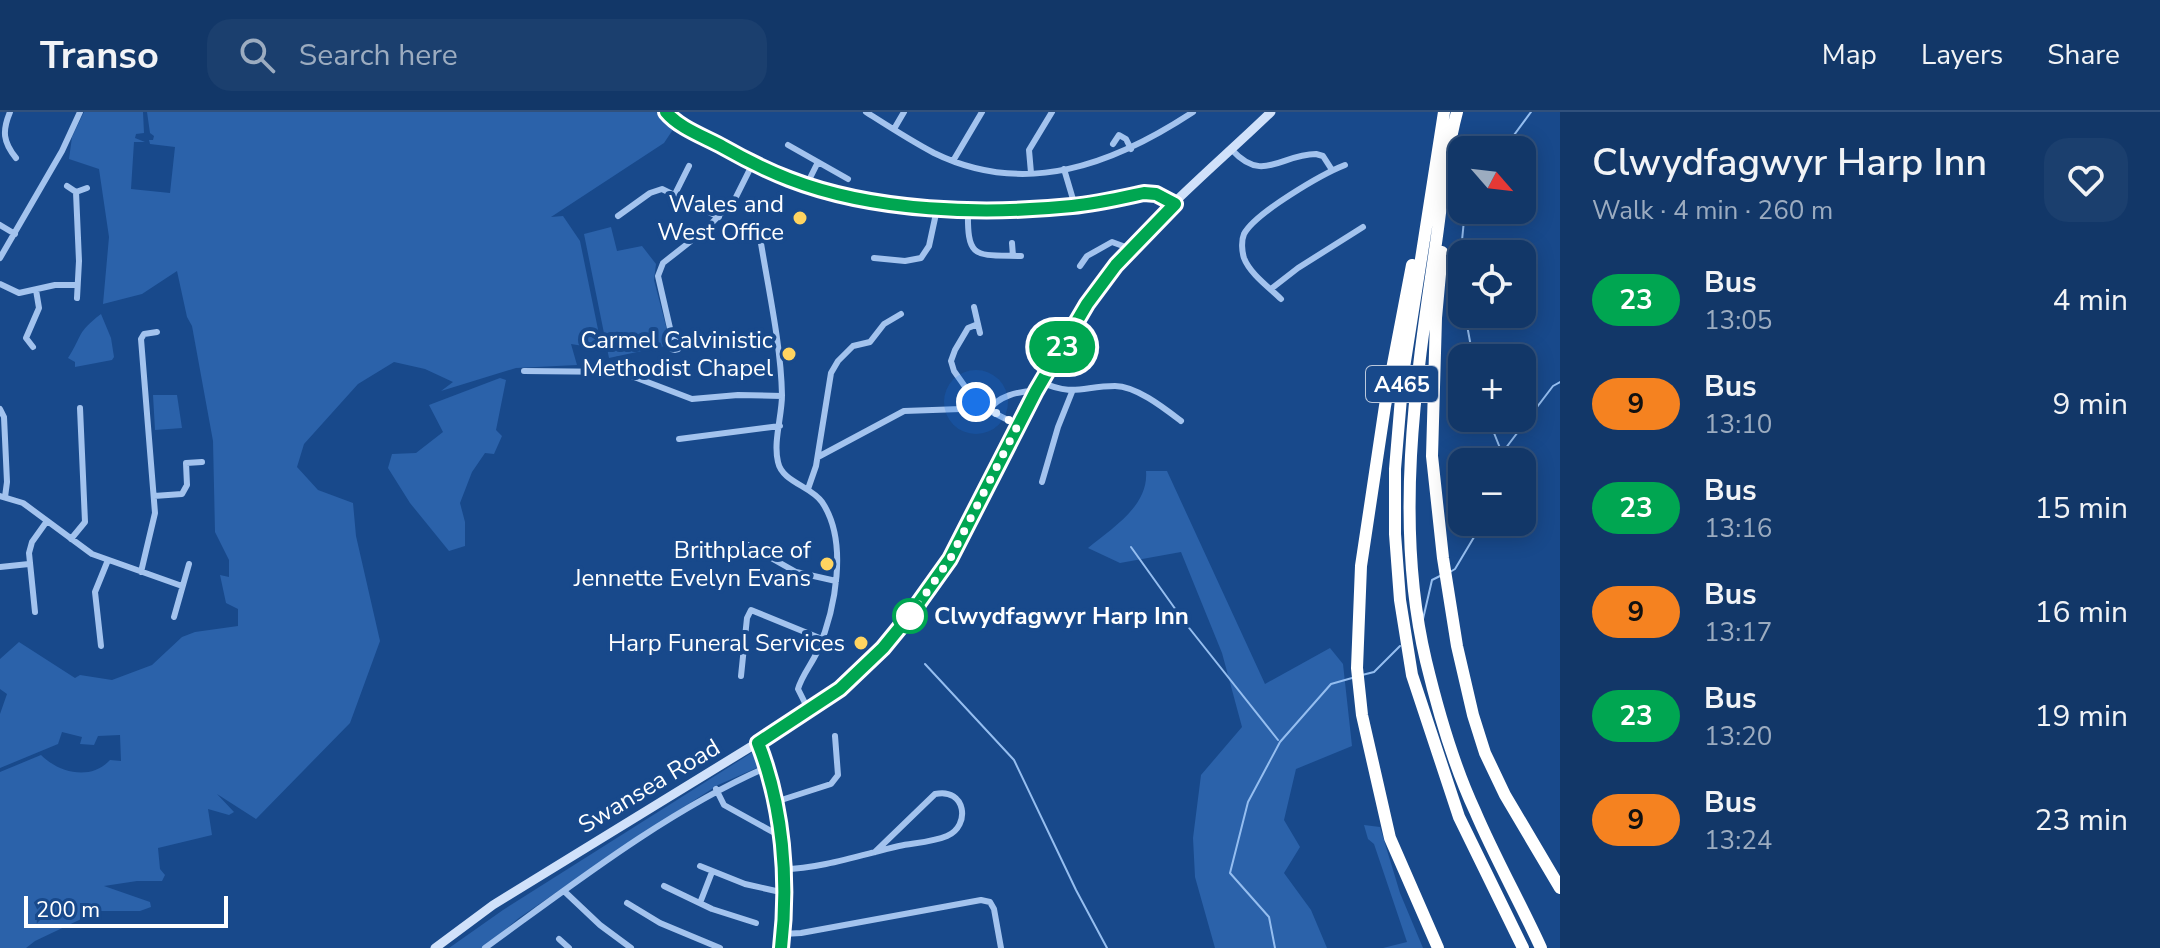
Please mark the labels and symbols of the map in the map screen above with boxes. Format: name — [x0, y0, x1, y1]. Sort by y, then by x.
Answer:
north arrow — [1448, 136, 1536, 224]
place label: Wales and West Office — [657, 188, 784, 248]
marker: Wales and West Office — [791, 209, 809, 227]
line badge: 23 — [1026, 321, 1098, 373]
place label: Carmel Calvinistic Methodist Chapel — [580, 324, 773, 384]
marker: Carmel Calvinistic Methodist Chapel — [780, 345, 798, 363]
road number: A465 — [1366, 366, 1438, 402]
your location — [956, 382, 996, 422]
place label: Brithplace of Jennette Evelyn Evans — [573, 534, 812, 594]
marker: Brithplace of Jennette Evelyn Evans — [818, 555, 836, 573]
marker: Clwydfagwyr Harp Inn — [893, 599, 927, 633]
place label: Clwydfagwyr Harp Inn — [934, 600, 1189, 632]
place label: Harp Funeral Services — [608, 627, 845, 659]
marker: Harp Funeral Services — [852, 634, 870, 652]
street label: Swansea Road — [572, 731, 726, 841]
scale bar — [24, 892, 228, 928]

